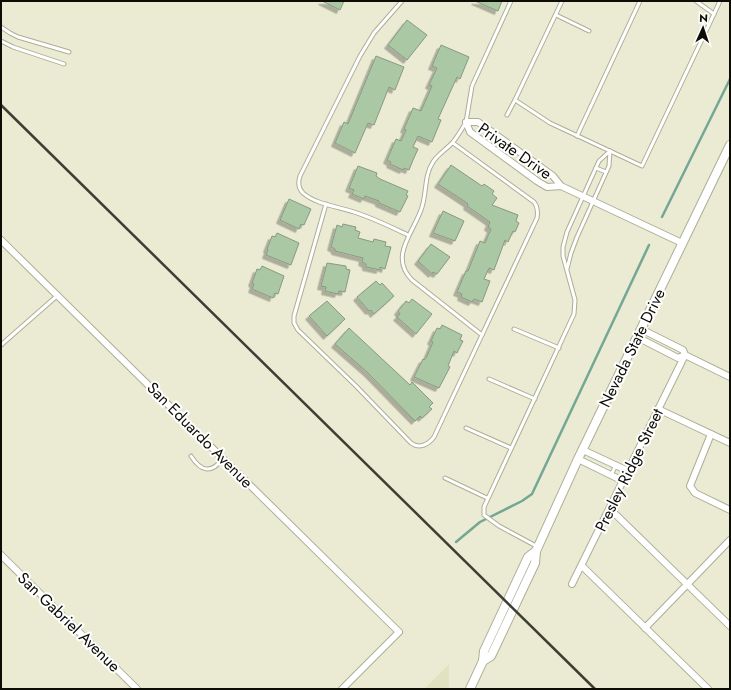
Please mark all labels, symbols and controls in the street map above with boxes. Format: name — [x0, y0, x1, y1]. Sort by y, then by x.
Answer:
north arrow — [683, 8, 723, 48]
text: N — [699, 10, 708, 26]
street label: Private Drive — [473, 117, 557, 185]
street label: Nevada State Drive — [593, 285, 671, 411]
street label: San Eduardo Avenue — [142, 377, 258, 493]
street label: Presley Ridge Street — [589, 404, 669, 535]
street label: San Gabriel Avenue — [12, 567, 126, 677]

